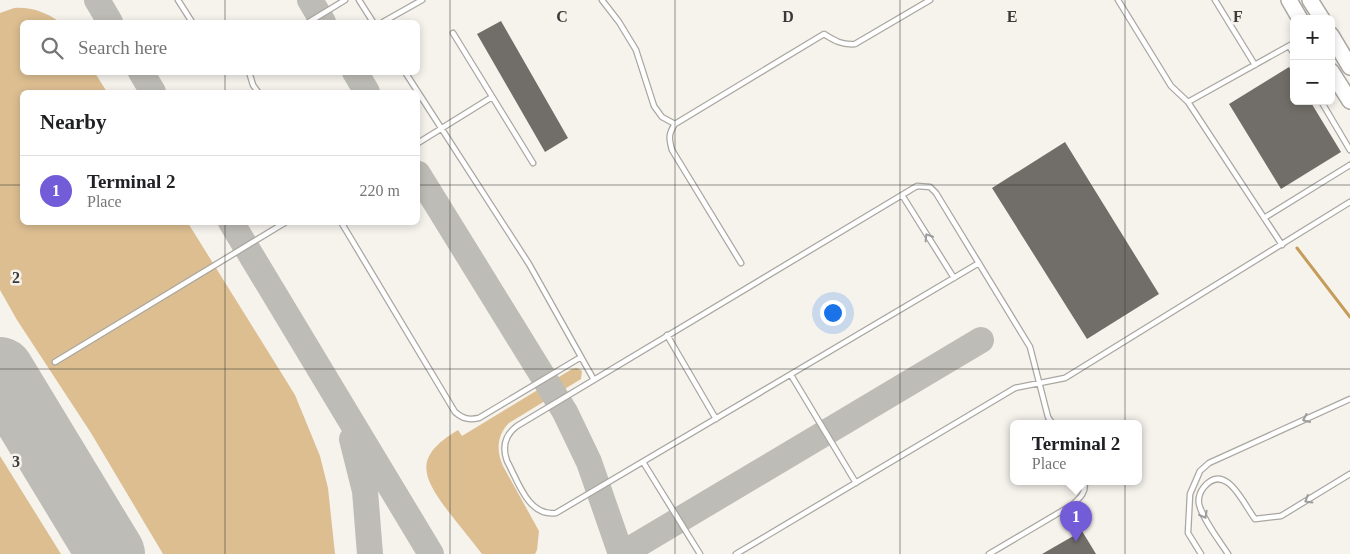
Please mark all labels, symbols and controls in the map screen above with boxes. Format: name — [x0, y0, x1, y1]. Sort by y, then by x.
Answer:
text: C — [556, 8, 568, 25]
text: D — [782, 8, 794, 25]
text: E — [1007, 8, 1017, 25]
text: F — [1233, 8, 1243, 25]
map controls — [1290, 15, 1335, 105]
button: + — [1290, 15, 1335, 60]
search box — [20, 20, 420, 75]
icon: search — [38, 34, 66, 62]
text: Search here — [78, 37, 167, 58]
button: − — [1290, 60, 1335, 105]
text: Nearby — [40, 110, 107, 134]
text: Terminal 2 — [87, 171, 176, 192]
text: 1 — [52, 182, 60, 199]
text: 220 m — [360, 182, 400, 199]
text: Place — [87, 193, 122, 210]
one-way arrow — [925, 233, 934, 242]
text: 2 — [12, 269, 20, 286]
your location — [820, 300, 846, 326]
one-way arrow — [1302, 412, 1311, 423]
popup — [1010, 420, 1142, 485]
text: Terminal 2 — [1032, 433, 1120, 454]
text: 3 — [12, 453, 20, 470]
text: Place — [1032, 455, 1066, 472]
one-way arrow — [1305, 493, 1314, 503]
pin: 1 — [1060, 501, 1092, 542]
one-way arrow — [1198, 510, 1208, 519]

